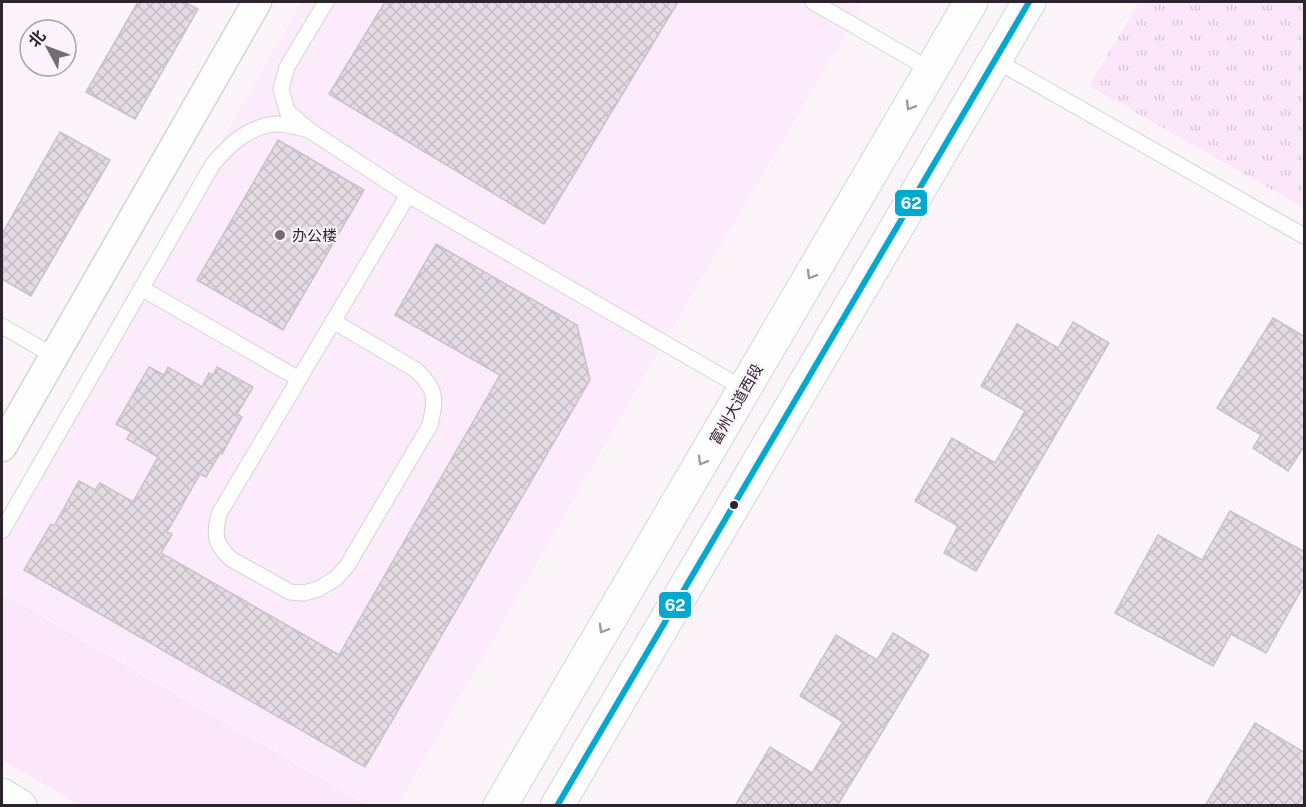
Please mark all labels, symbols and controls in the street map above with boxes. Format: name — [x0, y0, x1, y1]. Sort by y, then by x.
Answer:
north arrow — [18, 18, 78, 78]
text: 北 — [25, 26, 49, 51]
one-way arrow — [905, 100, 917, 110]
line badge: 62 — [894, 189, 928, 217]
text: 62 — [901, 194, 921, 213]
place label: 办公楼 — [292, 227, 337, 244]
marker: 办公楼 — [273, 228, 287, 242]
one-way arrow — [807, 269, 818, 279]
street label: 富州大道西段 — [706, 361, 766, 447]
one-way arrow — [698, 455, 709, 465]
unlabelled marker — [728, 499, 740, 511]
line badge: 62 — [658, 591, 692, 619]
text: 62 — [665, 596, 685, 615]
one-way arrow — [599, 623, 611, 633]

